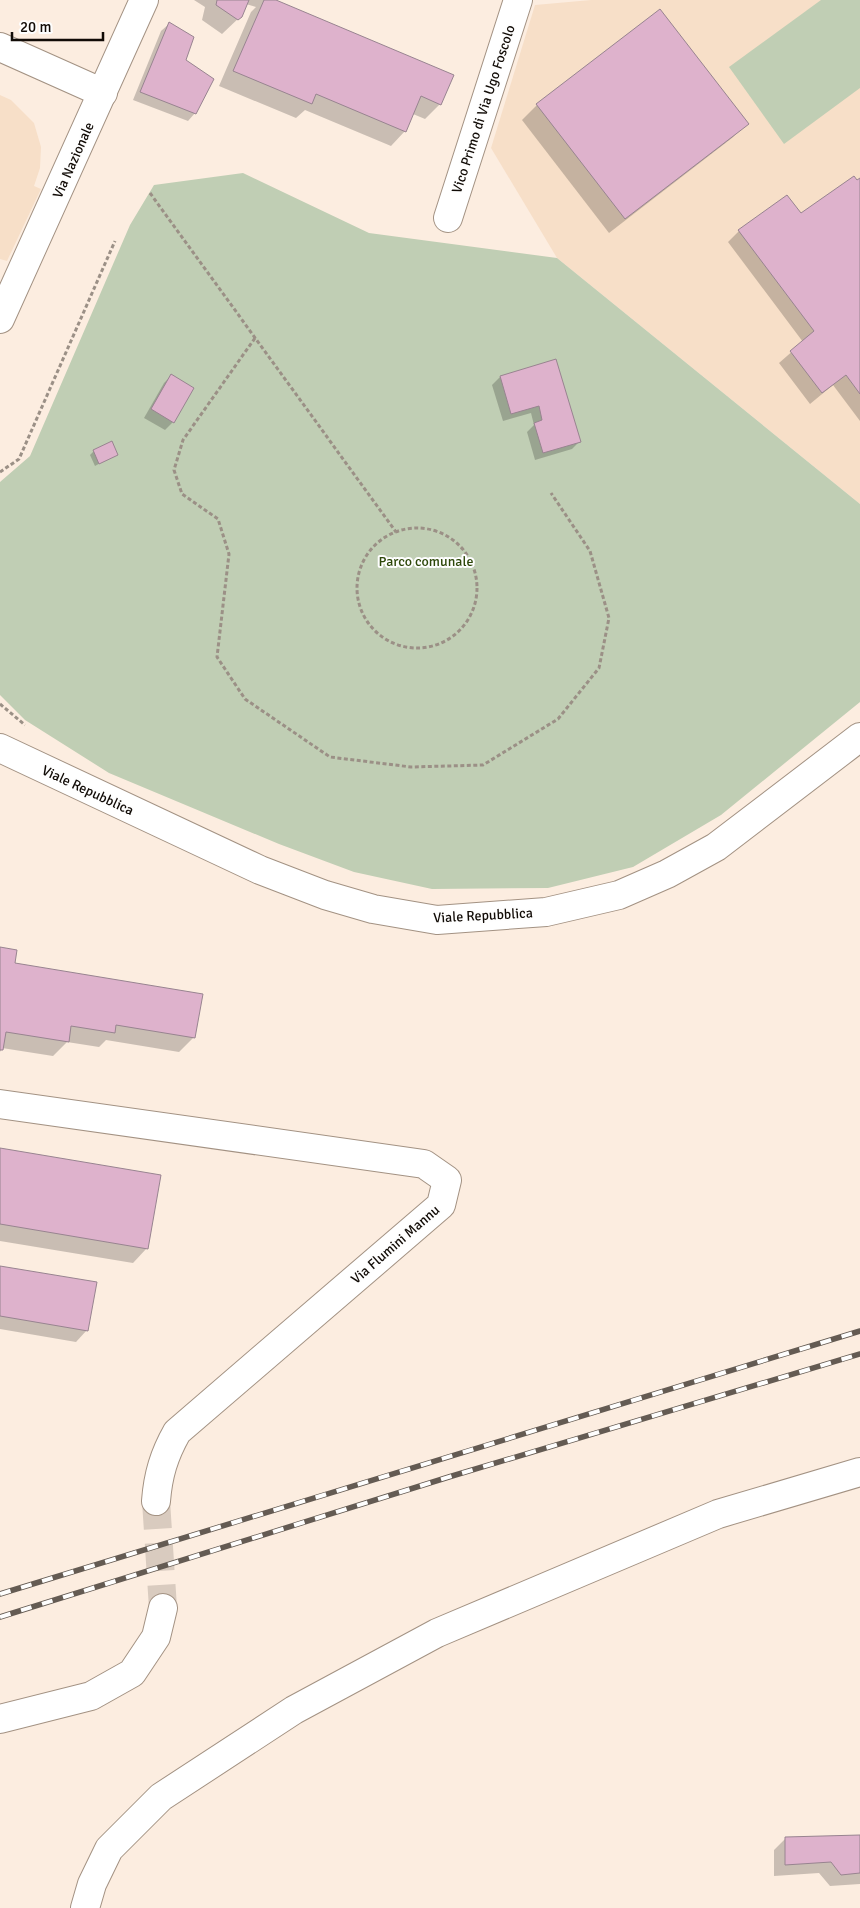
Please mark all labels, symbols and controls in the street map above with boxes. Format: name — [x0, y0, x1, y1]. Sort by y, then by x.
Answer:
scale bar — [12, 10, 104, 42]
text: 20 m — [20, 18, 51, 36]
street label: Vico Primo di Via Ugo Foscolo — [448, 23, 519, 195]
street label: Via Nazionale — [49, 119, 98, 201]
park label: Parco comunale — [379, 553, 473, 570]
street label: Viale Repubblica — [39, 762, 137, 819]
street label: Viale Repubblica — [433, 904, 533, 927]
street label: Via Flumini Mannu — [348, 1201, 443, 1287]

